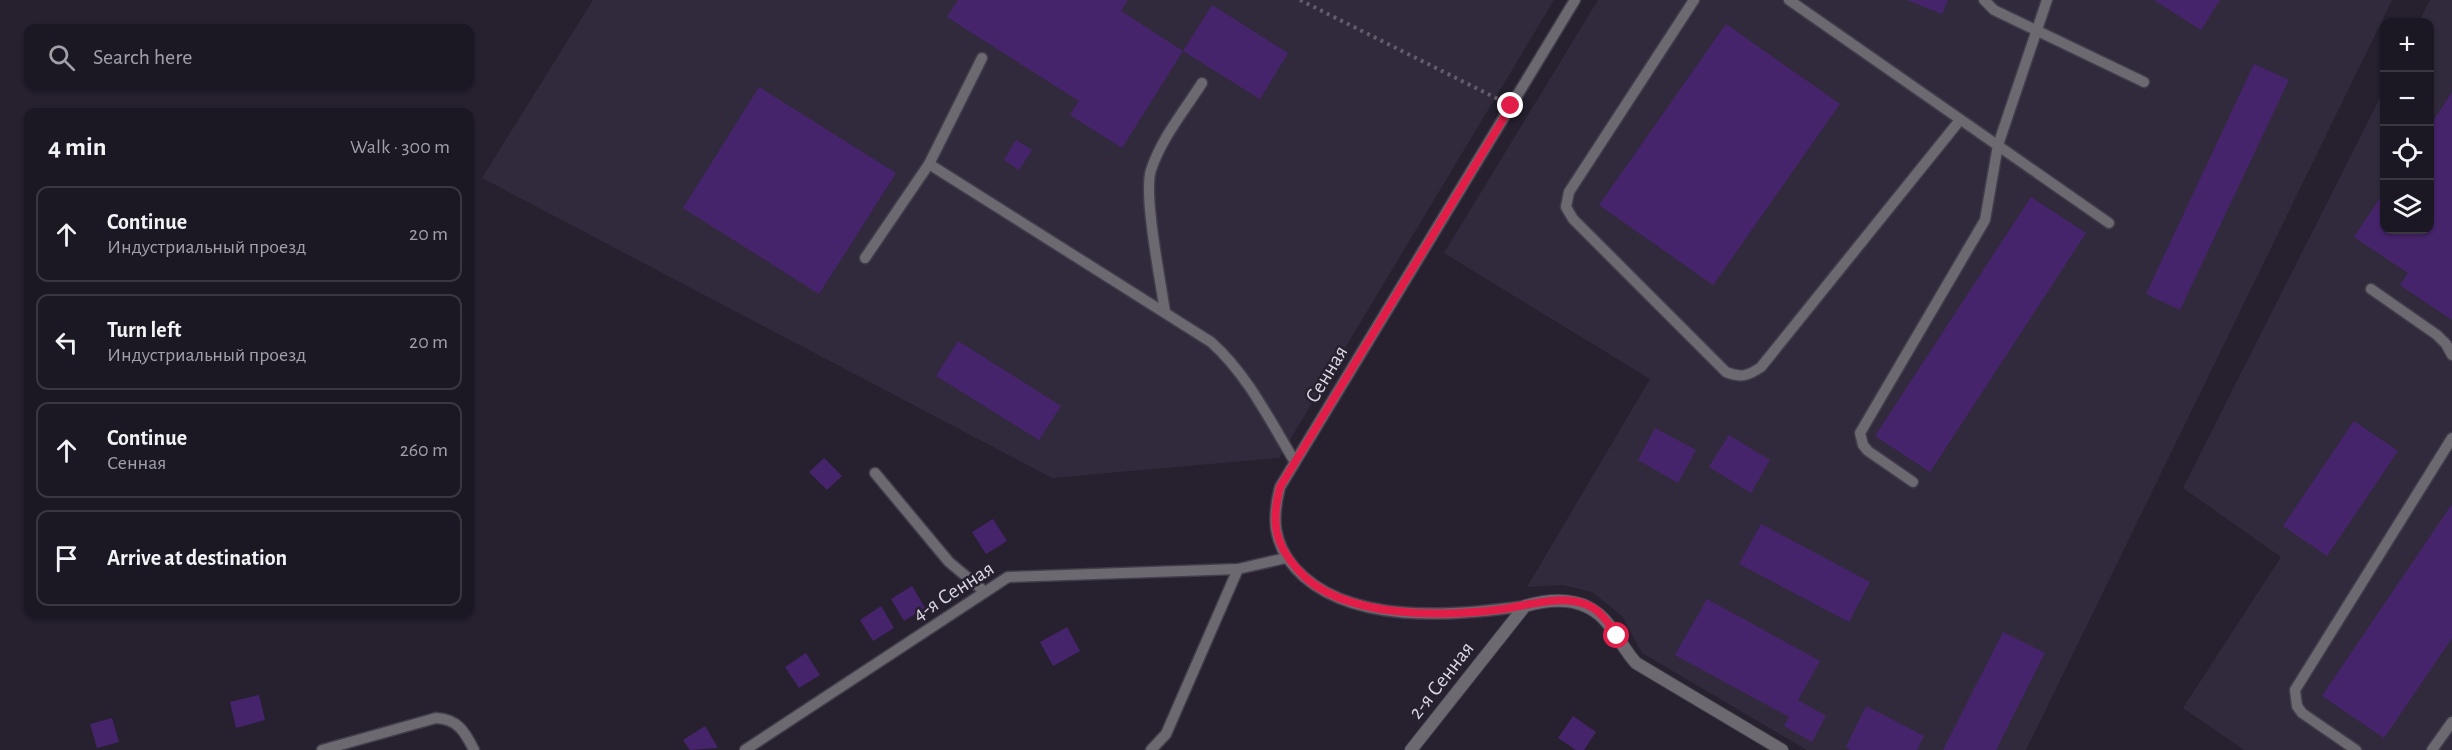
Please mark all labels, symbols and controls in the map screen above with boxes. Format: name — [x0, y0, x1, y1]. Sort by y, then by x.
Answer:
map controls — [2380, 18, 2434, 234]
button: + — [2380, 18, 2434, 72]
search box — [24, 24, 474, 90]
icon: search — [45, 41, 78, 74]
text: Search here — [93, 46, 192, 68]
button: − — [2380, 72, 2434, 126]
route end — [1497, 92, 1523, 118]
button: locate — [2380, 126, 2434, 180]
text: 4 min — [48, 134, 107, 160]
text: Walk · 300 m — [350, 137, 450, 157]
button: layers — [2380, 180, 2434, 234]
text: Continue — [107, 211, 187, 233]
icon: ahead — [50, 218, 83, 251]
text: 20 m — [409, 224, 448, 244]
text: Индустриальный проезд — [107, 237, 306, 257]
text: Turn left — [107, 319, 181, 341]
icon: left — [50, 326, 83, 359]
text: 20 m — [409, 332, 448, 352]
street label: Сенная — [1301, 342, 1352, 406]
text: Индустриальный проезд — [107, 345, 306, 365]
text: Continue — [107, 427, 187, 449]
icon: ahead — [50, 434, 83, 467]
text: 260 m — [400, 440, 448, 460]
text: Сенная — [107, 453, 166, 473]
icon: arrive — [50, 542, 83, 575]
text: Arrive at destination — [107, 547, 287, 569]
street label: 4-я Сенная — [909, 558, 998, 625]
route start — [1603, 622, 1629, 648]
street label: 2-я Сенная — [1405, 638, 1478, 723]

